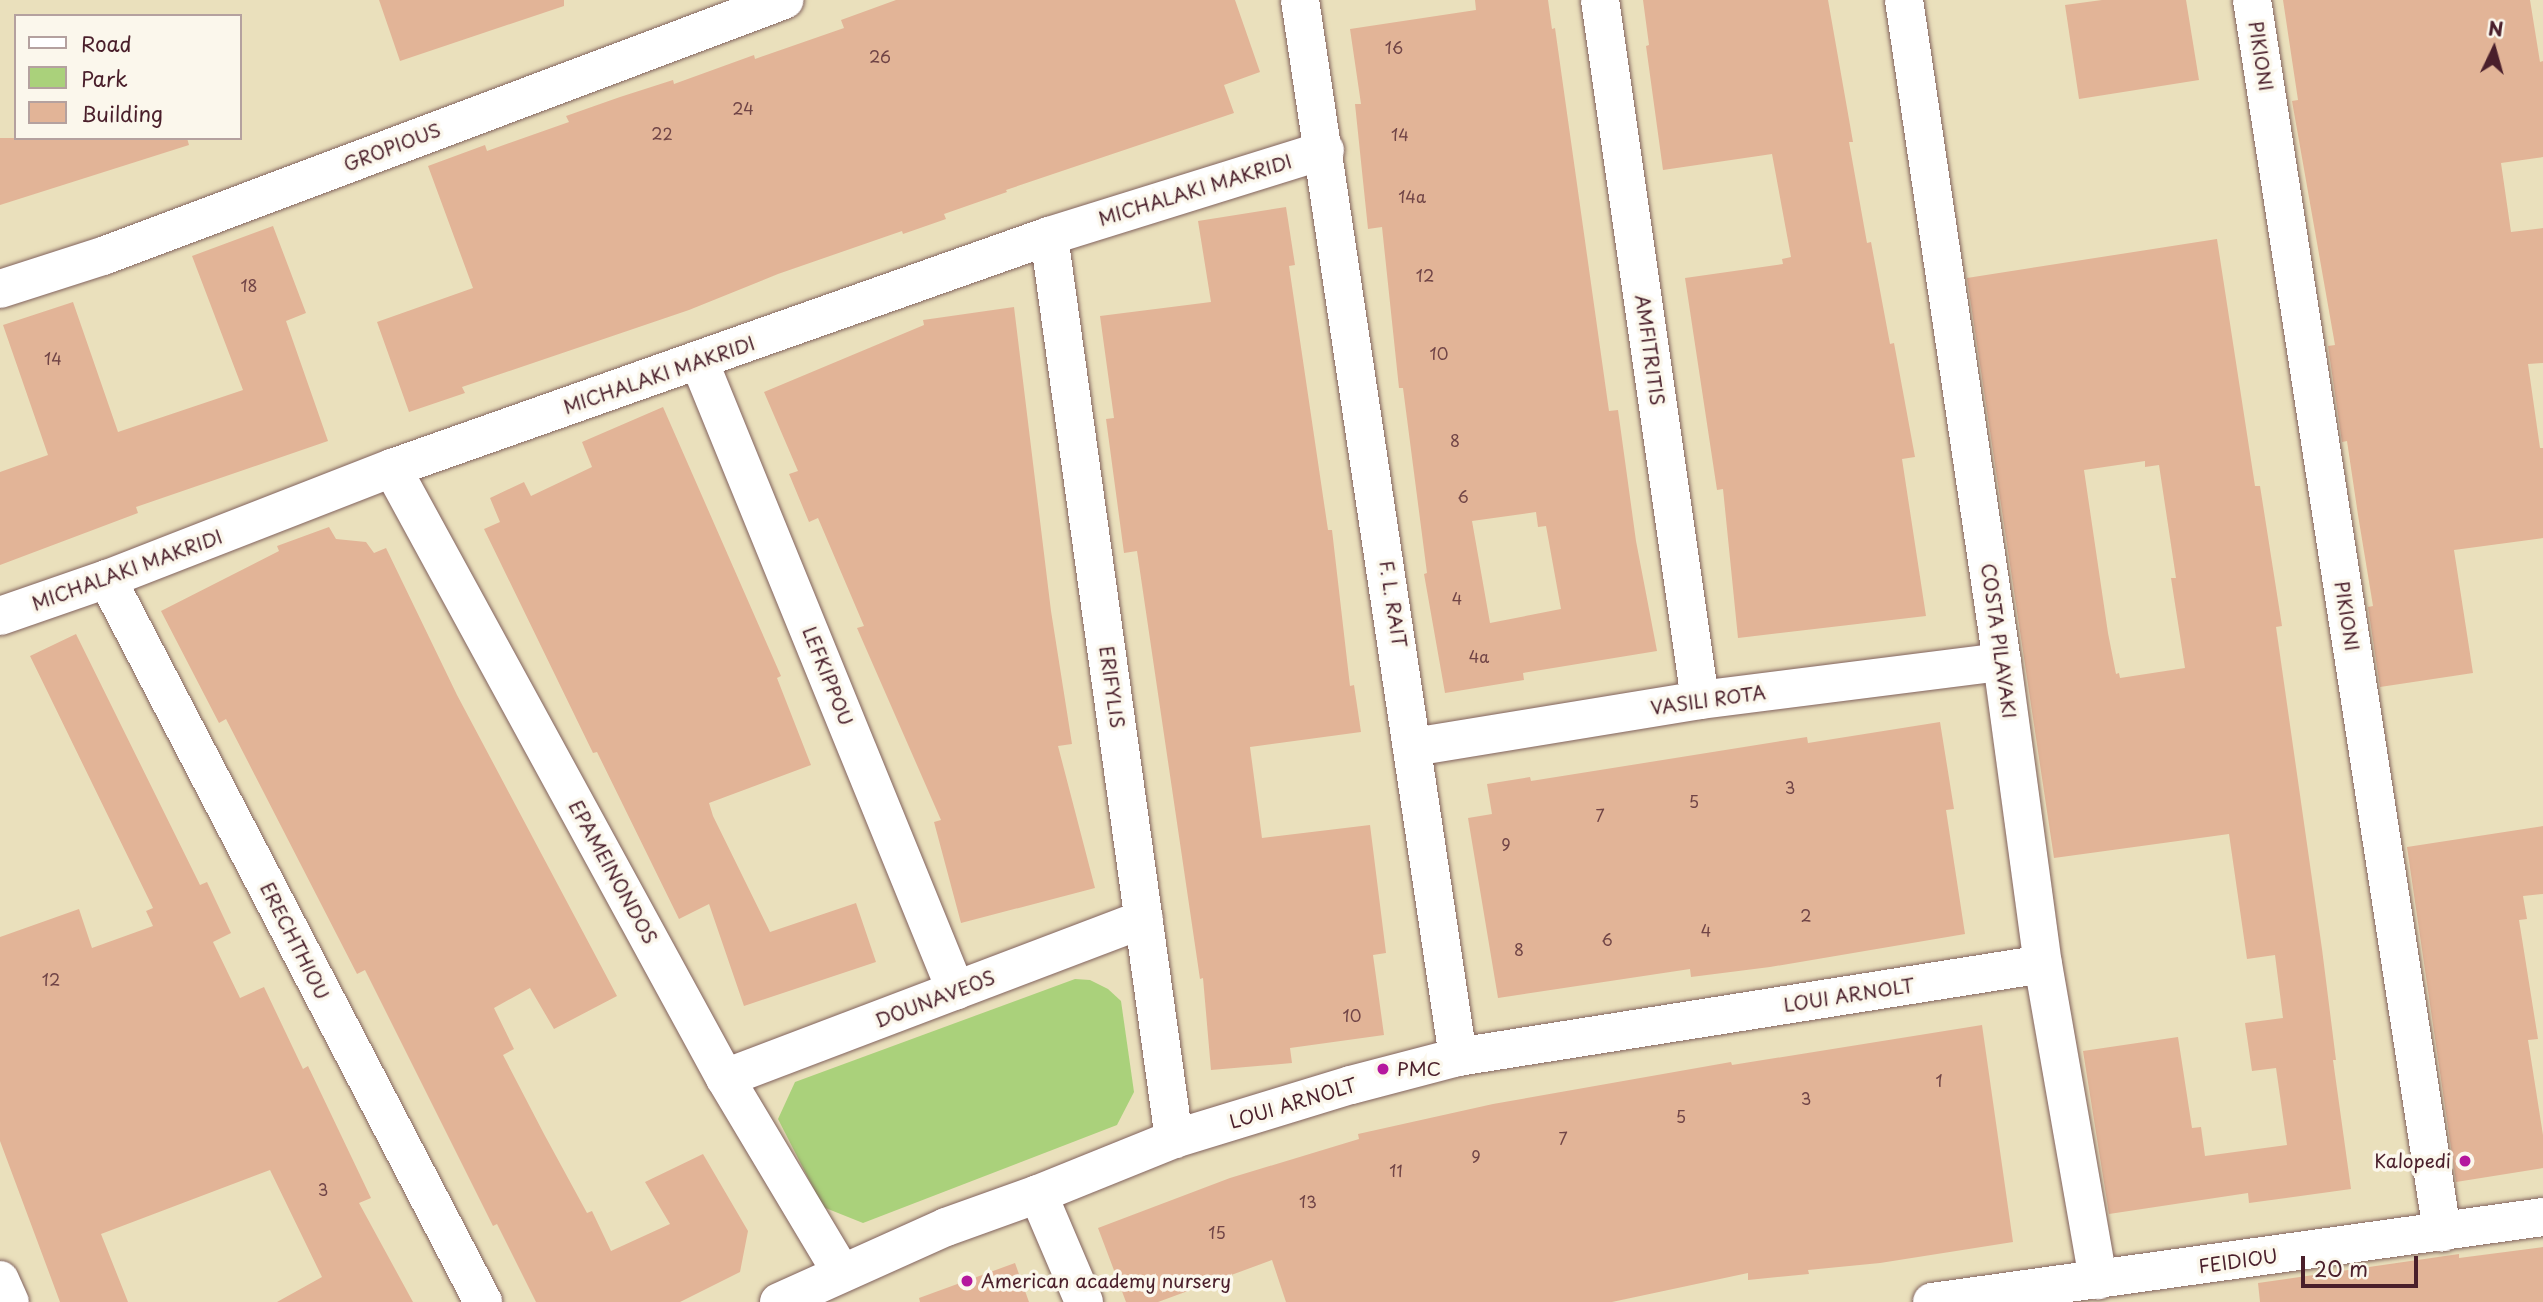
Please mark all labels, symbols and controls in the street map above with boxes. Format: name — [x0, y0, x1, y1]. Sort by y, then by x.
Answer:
text: N — [2487, 13, 2505, 43]
legend — [14, 14, 242, 140]
north arrow — [2459, 14, 2529, 84]
street label: PIKIONI — [2244, 20, 2278, 92]
text: Road — [81, 27, 132, 59]
house number: 16 — [1385, 37, 1403, 57]
house number: 26 — [869, 46, 891, 66]
text: Park — [81, 62, 128, 94]
text: Building — [81, 97, 163, 129]
house number: 24 — [732, 98, 754, 118]
street label: GROPIOUS — [340, 118, 444, 176]
house number: 22 — [651, 123, 673, 143]
house number: 14 — [1391, 124, 1409, 144]
street label: MICHALAKI MAKRIDI — [1095, 150, 1295, 230]
house number: 14a — [1398, 186, 1426, 206]
house number: 12 — [1416, 265, 1434, 285]
house number: 18 — [240, 275, 258, 295]
street label: AMFITRITIS — [1631, 293, 1669, 407]
street label: MICHALAKI MAKRIDI — [560, 331, 758, 419]
house number: 10 — [1430, 343, 1448, 363]
house number: 14 — [44, 348, 62, 368]
house number: 8 — [1450, 430, 1460, 450]
house number: 6 — [1457, 486, 1469, 506]
street label: MICHALAKI MAKRIDI — [28, 525, 226, 615]
street label: F. L. RAIT — [1375, 558, 1411, 650]
street label: COSTA PILAVAKI — [1977, 560, 2021, 722]
street label: PIKIONI — [2330, 580, 2364, 652]
house number: 4 — [1452, 588, 1462, 608]
street label: LEFKIPPOU — [798, 623, 858, 729]
street label: ERIFYLIS — [1095, 645, 1129, 729]
house number: 4a — [1469, 646, 1489, 666]
street label: VASILI ROTA — [1648, 680, 1768, 720]
house number: 3 — [1785, 777, 1795, 797]
house number: 5 — [1689, 791, 1699, 811]
street label: EPAMEINONDOS — [564, 796, 662, 948]
house number: 7 — [1595, 805, 1605, 825]
house number: 9 — [1501, 834, 1511, 854]
street label: ERECHTHIOU — [256, 879, 334, 1003]
house number: 2 — [1800, 905, 1812, 925]
house number: 4 — [1701, 920, 1711, 940]
house number: 6 — [1601, 929, 1613, 949]
house number: 8 — [1514, 939, 1524, 959]
street label: DOUNAVEOS — [872, 966, 998, 1032]
house number: 12 — [42, 969, 60, 989]
street label: LOUI ARNOLT — [1782, 973, 1916, 1017]
house number: 10 — [1343, 1005, 1361, 1025]
place label: PMC — [1397, 1058, 1441, 1080]
marker: PMC — [1375, 1061, 1391, 1077]
house number: 1 — [1935, 1070, 1943, 1090]
street label: LOUI ARNOLT — [1227, 1073, 1359, 1133]
house number: 3 — [1801, 1088, 1811, 1108]
house number: 5 — [1676, 1106, 1686, 1126]
house number: 7 — [1558, 1128, 1568, 1148]
house number: 9 — [1471, 1146, 1481, 1166]
place label: Kalopedi — [2374, 1150, 2451, 1172]
marker: Kalopedi — [2457, 1153, 2473, 1169]
house number: 11 — [1389, 1160, 1403, 1180]
house number: 3 — [318, 1179, 328, 1199]
house number: 13 — [1299, 1191, 1317, 1211]
house number: 15 — [1208, 1222, 1226, 1242]
scale bar — [2305, 1242, 2422, 1286]
street label: FEIDIOU — [2197, 1244, 2279, 1278]
text: 20 m — [2314, 1252, 2368, 1284]
place label: American academy nursery — [981, 1270, 1234, 1292]
marker: American academy nursery — [959, 1273, 975, 1289]

